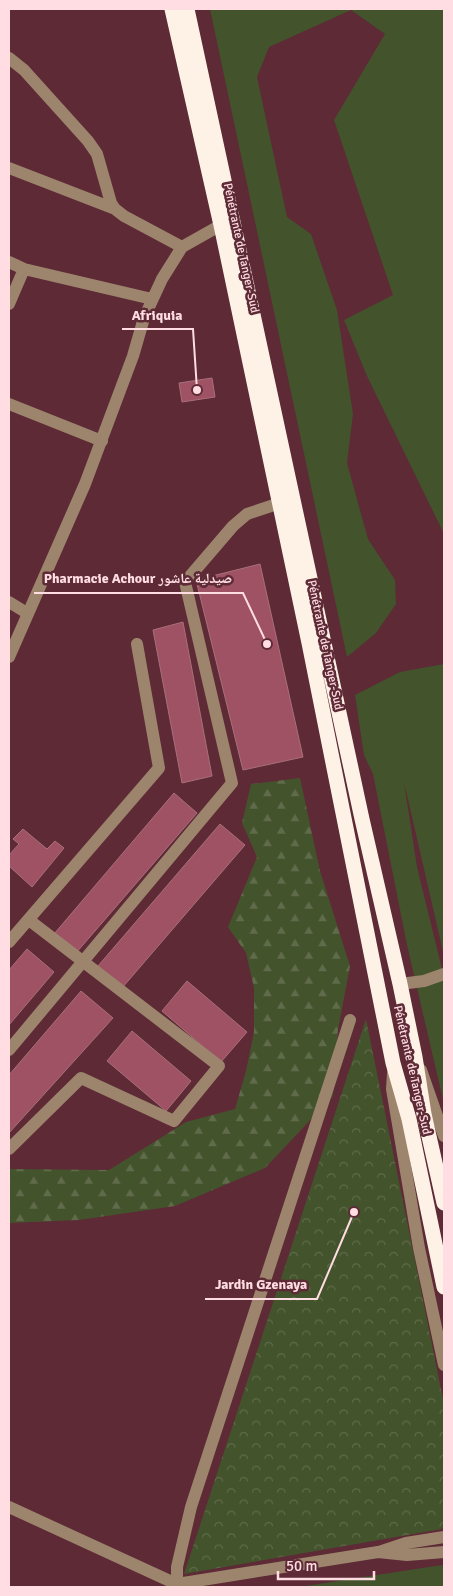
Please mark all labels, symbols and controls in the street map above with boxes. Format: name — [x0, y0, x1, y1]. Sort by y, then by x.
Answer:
street label: Pénétrante de Tanger-Sud — [220, 182, 262, 314]
callout: Afriquia — [122, 300, 193, 329]
text: Afriquia — [132, 307, 182, 324]
callout: Pharmacie Achour صيدلية عاشور — [34, 564, 243, 593]
text: Pharmacie Achour صيدلية عاشور — [44, 570, 232, 587]
street label: Pénétrante de Tanger-Sud — [304, 579, 346, 711]
street label: Pénétrante de Tanger-Sud — [390, 1004, 434, 1136]
callout: Jardin Gzenaya — [205, 1270, 317, 1299]
text: Jardin Gzenaya — [215, 1276, 307, 1293]
scale bar — [278, 1548, 374, 1580]
text: 50 m — [286, 1557, 317, 1575]

